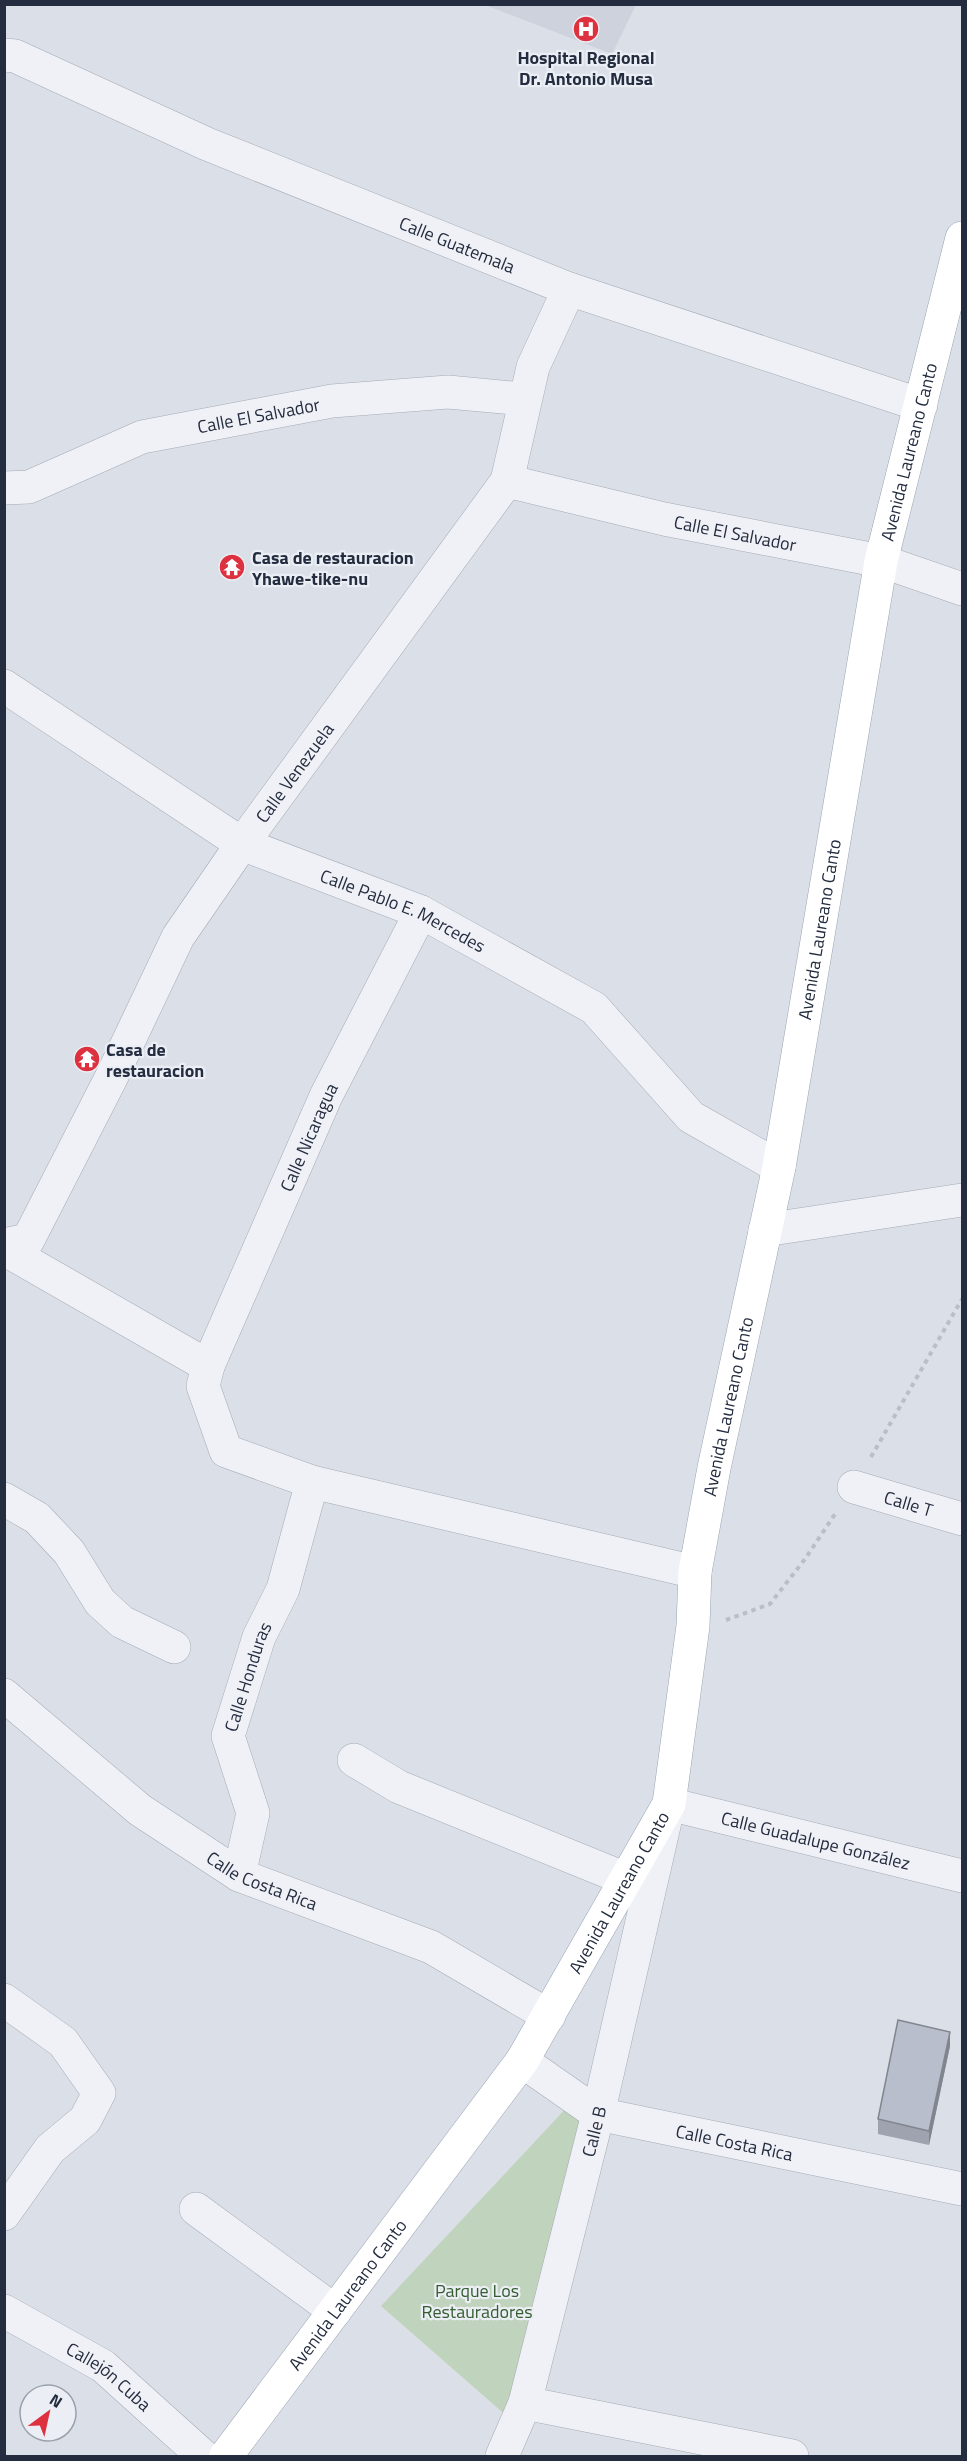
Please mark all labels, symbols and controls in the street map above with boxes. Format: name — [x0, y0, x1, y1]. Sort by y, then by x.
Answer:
hospital icon: Hospital Regional Dr. Antonio Musa — [571, 14, 601, 44]
place label: Hospital Regional Dr. Antonio Musa — [517, 44, 655, 92]
street label: Calle Guatemala — [395, 209, 519, 280]
street label: Avenida Laureano Canto — [873, 360, 944, 544]
street label: Calle El Salvador — [195, 390, 322, 440]
street label: Calle El Salvador — [672, 508, 799, 558]
place label: Casa de restauracion Yhawe-tike-nu — [252, 544, 414, 592]
temple icon: Casa de restauracion Yhawe-tike-nu — [217, 552, 247, 582]
street label: Calle Venezuela — [248, 717, 340, 828]
street label: Avenida Laureano Canto — [791, 837, 848, 1022]
street label: Calle Pablo E. Mercedes — [317, 862, 491, 959]
place label: Casa de restauracion — [106, 1036, 204, 1084]
temple icon: Casa de restauracion — [72, 1044, 102, 1074]
street label: Calle Nicaragua — [272, 1078, 344, 1196]
street label: Avenida Laureano Canto — [696, 1314, 760, 1499]
street label: Calle T — [881, 1483, 937, 1523]
street label: Calle Honduras — [217, 1617, 278, 1735]
street label: Calle Guadalupe González — [718, 1804, 913, 1876]
street label: Avenida Laureano Canto — [561, 1806, 676, 1978]
street label: Calle Costa Rica — [201, 1844, 321, 1917]
street label: Calle B — [574, 2103, 613, 2159]
street label: Calle Costa Rica — [673, 2117, 795, 2167]
street label: Avenida Laureano Canto — [281, 2213, 413, 2376]
park label: Parque Los Restauradores — [421, 2277, 533, 2325]
street label: Callejón Cuba — [62, 2335, 158, 2417]
north arrow — [18, 2383, 78, 2443]
text: N — [45, 2387, 67, 2414]

